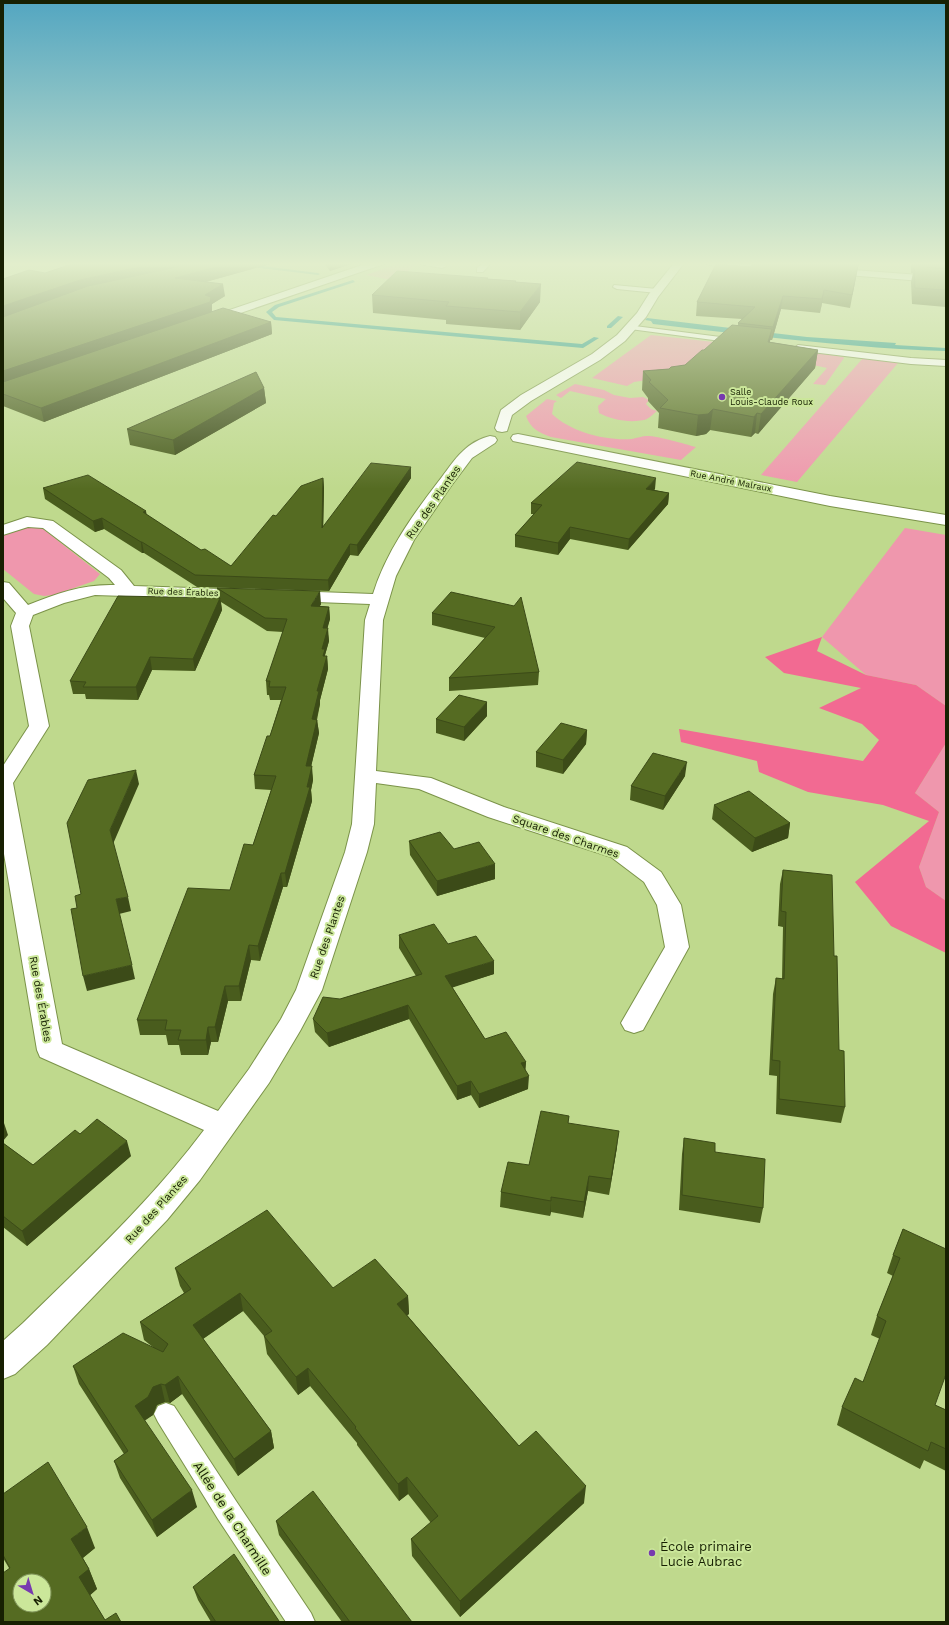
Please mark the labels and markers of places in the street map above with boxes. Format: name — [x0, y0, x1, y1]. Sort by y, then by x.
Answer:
place label: Salle Louis-Claude Roux — [730, 387, 813, 407]
marker: Salle Louis-Claude Roux — [717, 392, 727, 402]
place label: École primaire Lucie Aubrac — [660, 1538, 752, 1569]
marker: École primaire Lucie Aubrac — [647, 1548, 657, 1558]

